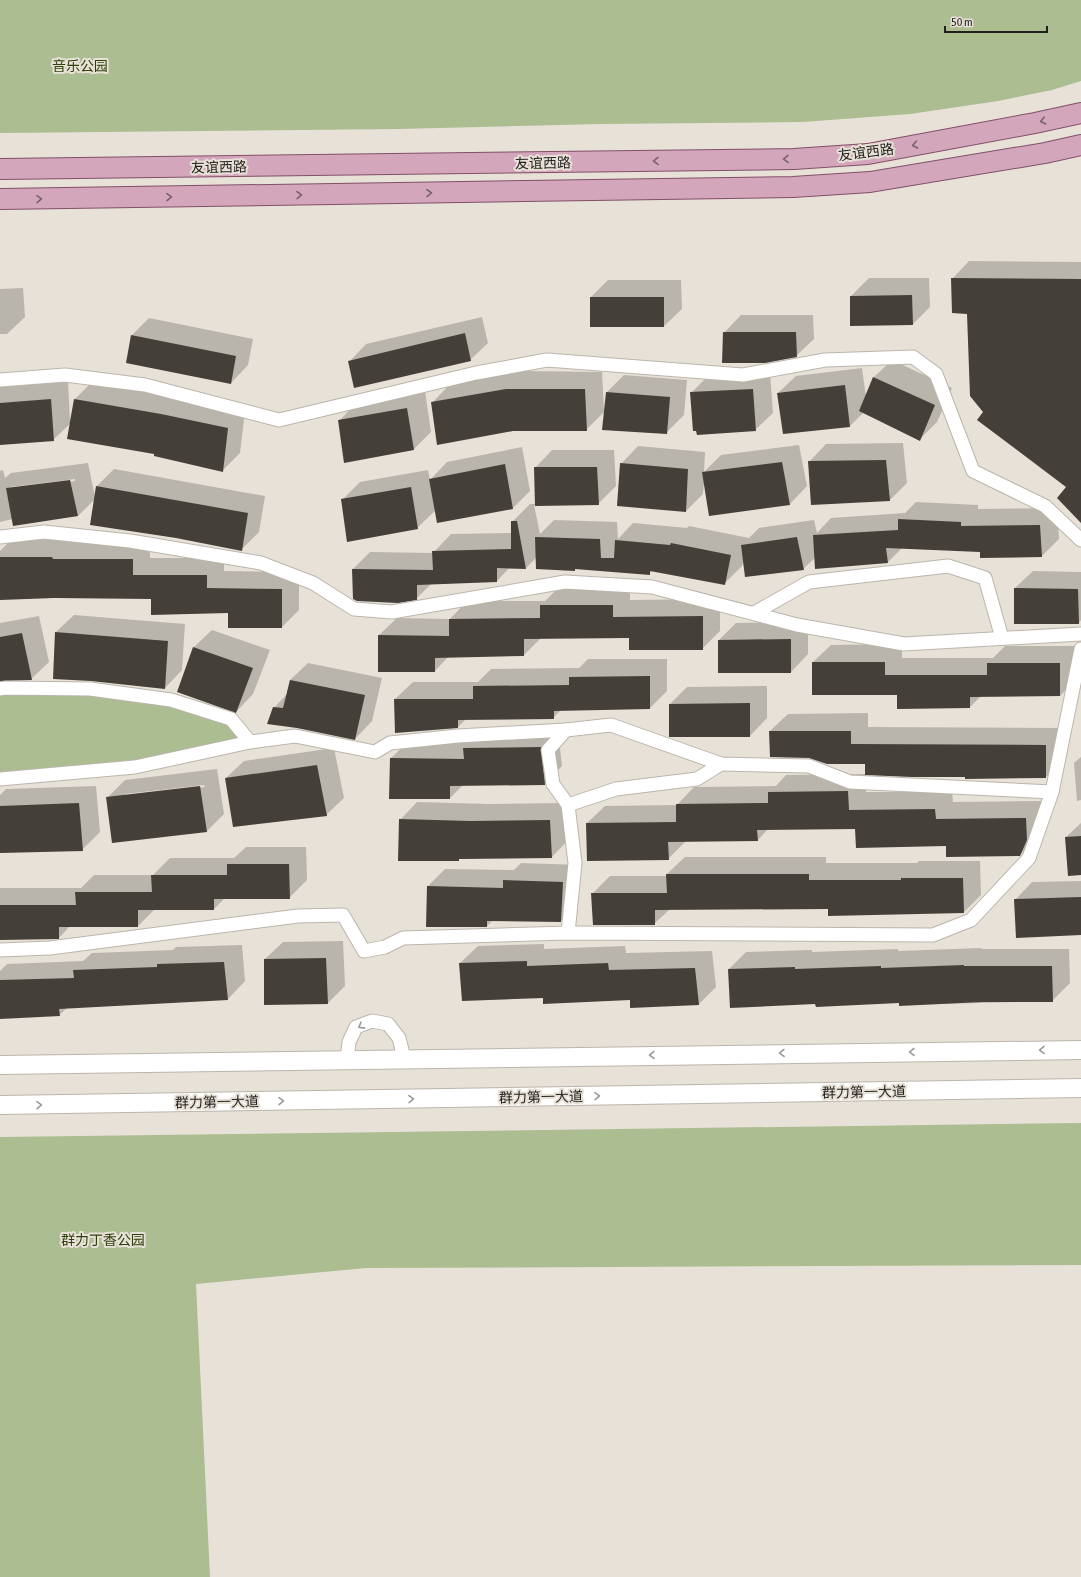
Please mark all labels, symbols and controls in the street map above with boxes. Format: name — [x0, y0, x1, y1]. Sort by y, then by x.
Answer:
scale bar — [945, 8, 1047, 34]
text: 50 m — [951, 15, 973, 29]
park label: 音乐公园 — [52, 58, 108, 74]
one-way arrow — [1040, 117, 1046, 125]
street label: 友谊西路 — [837, 141, 895, 163]
one-way arrow — [912, 141, 918, 149]
street label: 友谊西路 — [515, 155, 571, 171]
one-way arrow — [783, 155, 789, 163]
one-way arrow — [653, 157, 659, 165]
street label: 友谊西路 — [191, 159, 247, 175]
one-way arrow — [426, 188, 432, 197]
one-way arrow — [296, 190, 302, 199]
one-way arrow — [166, 192, 172, 201]
one-way arrow — [36, 194, 42, 203]
one-way arrow — [358, 1021, 365, 1028]
one-way arrow — [1039, 1046, 1045, 1054]
one-way arrow — [909, 1048, 915, 1056]
one-way arrow — [779, 1049, 785, 1057]
one-way arrow — [649, 1051, 655, 1059]
street label: 群力第一大道 — [822, 1083, 906, 1101]
street label: 群力第一大道 — [499, 1088, 583, 1106]
one-way arrow — [594, 1092, 600, 1100]
street label: 群力第一大道 — [175, 1093, 259, 1111]
one-way arrow — [408, 1095, 414, 1103]
one-way arrow — [278, 1097, 284, 1105]
one-way arrow — [36, 1101, 42, 1109]
park label: 群力丁香公园 — [61, 1232, 145, 1248]

